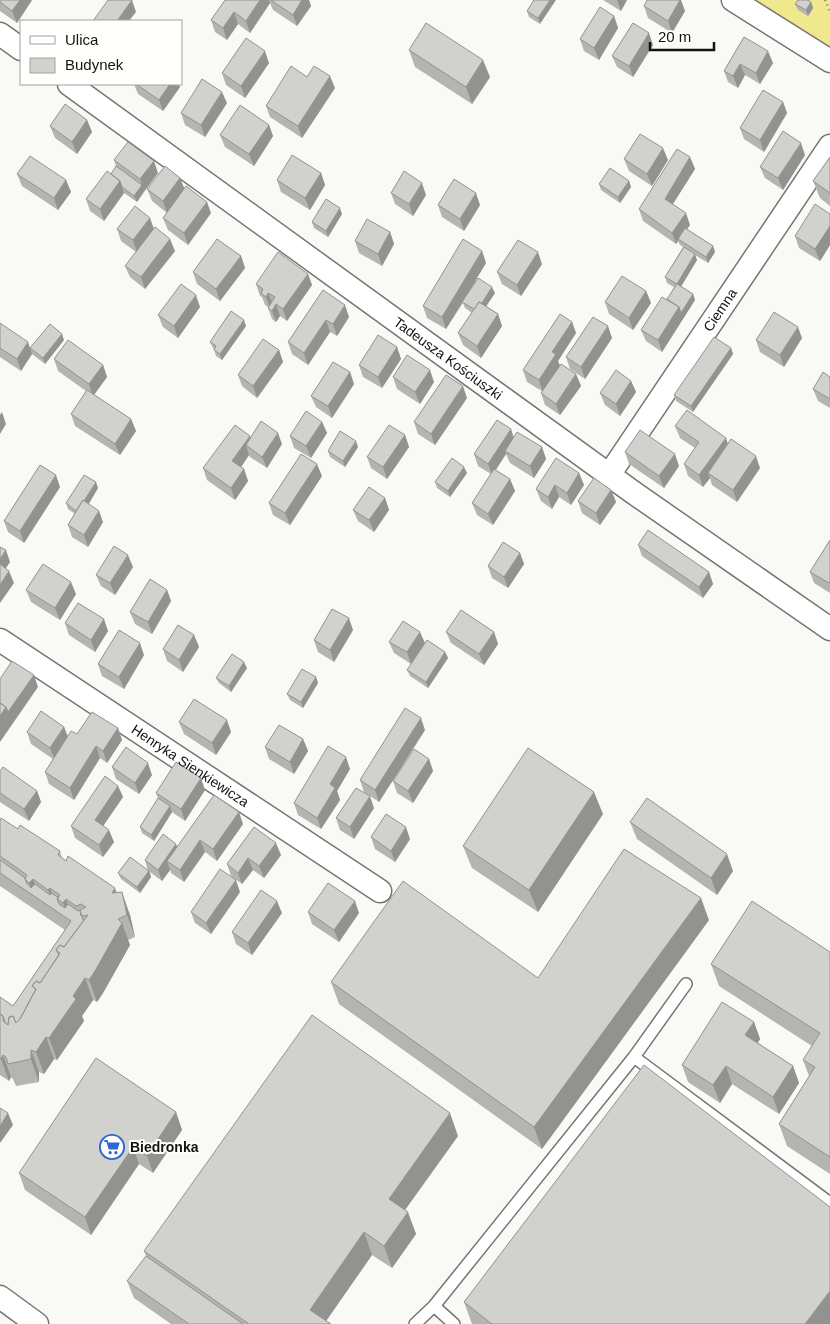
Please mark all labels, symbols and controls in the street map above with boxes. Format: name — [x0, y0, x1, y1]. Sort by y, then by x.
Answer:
legend — [20, 20, 182, 85]
scale bar — [650, 20, 714, 52]
text: 20 m — [658, 28, 691, 45]
text: Ulica — [65, 31, 99, 48]
text: Budynek — [65, 56, 124, 73]
street label: Ciemna — [700, 285, 740, 334]
street label: Tadeusza Kościuszki — [391, 314, 505, 403]
street label: Henryka Sienkiewicza — [129, 721, 252, 810]
supermarket icon: Biedronka — [99, 1134, 125, 1160]
place label: Biedronka — [130, 1139, 199, 1155]

